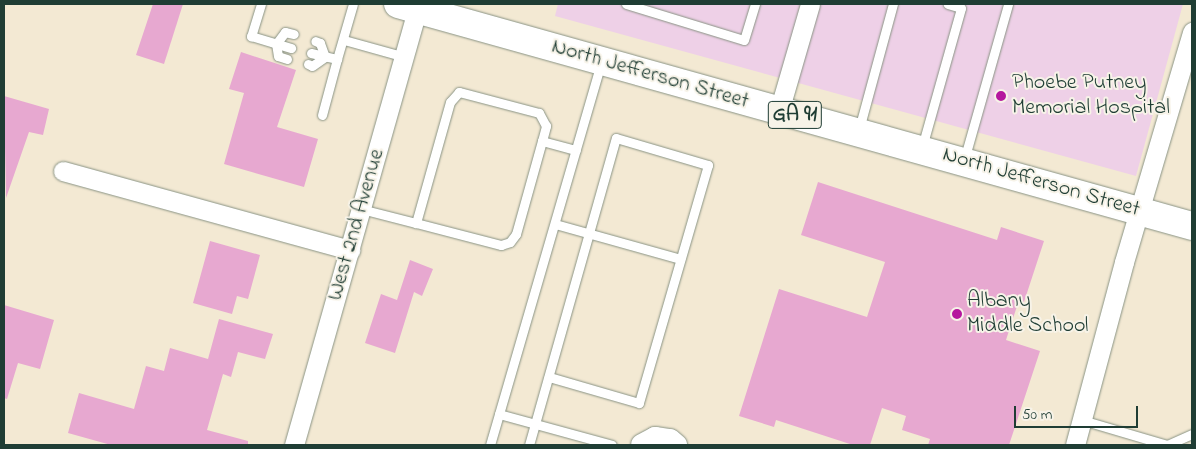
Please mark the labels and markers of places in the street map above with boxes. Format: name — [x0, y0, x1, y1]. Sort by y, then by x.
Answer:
place label: Phoebe Putney Memorial Hospital — [1012, 70, 1170, 122]
marker: Phoebe Putney Memorial Hospital — [994, 89, 1008, 103]
place label: Albany Middle School — [967, 288, 1088, 340]
marker: Albany Middle School — [951, 308, 963, 320]

